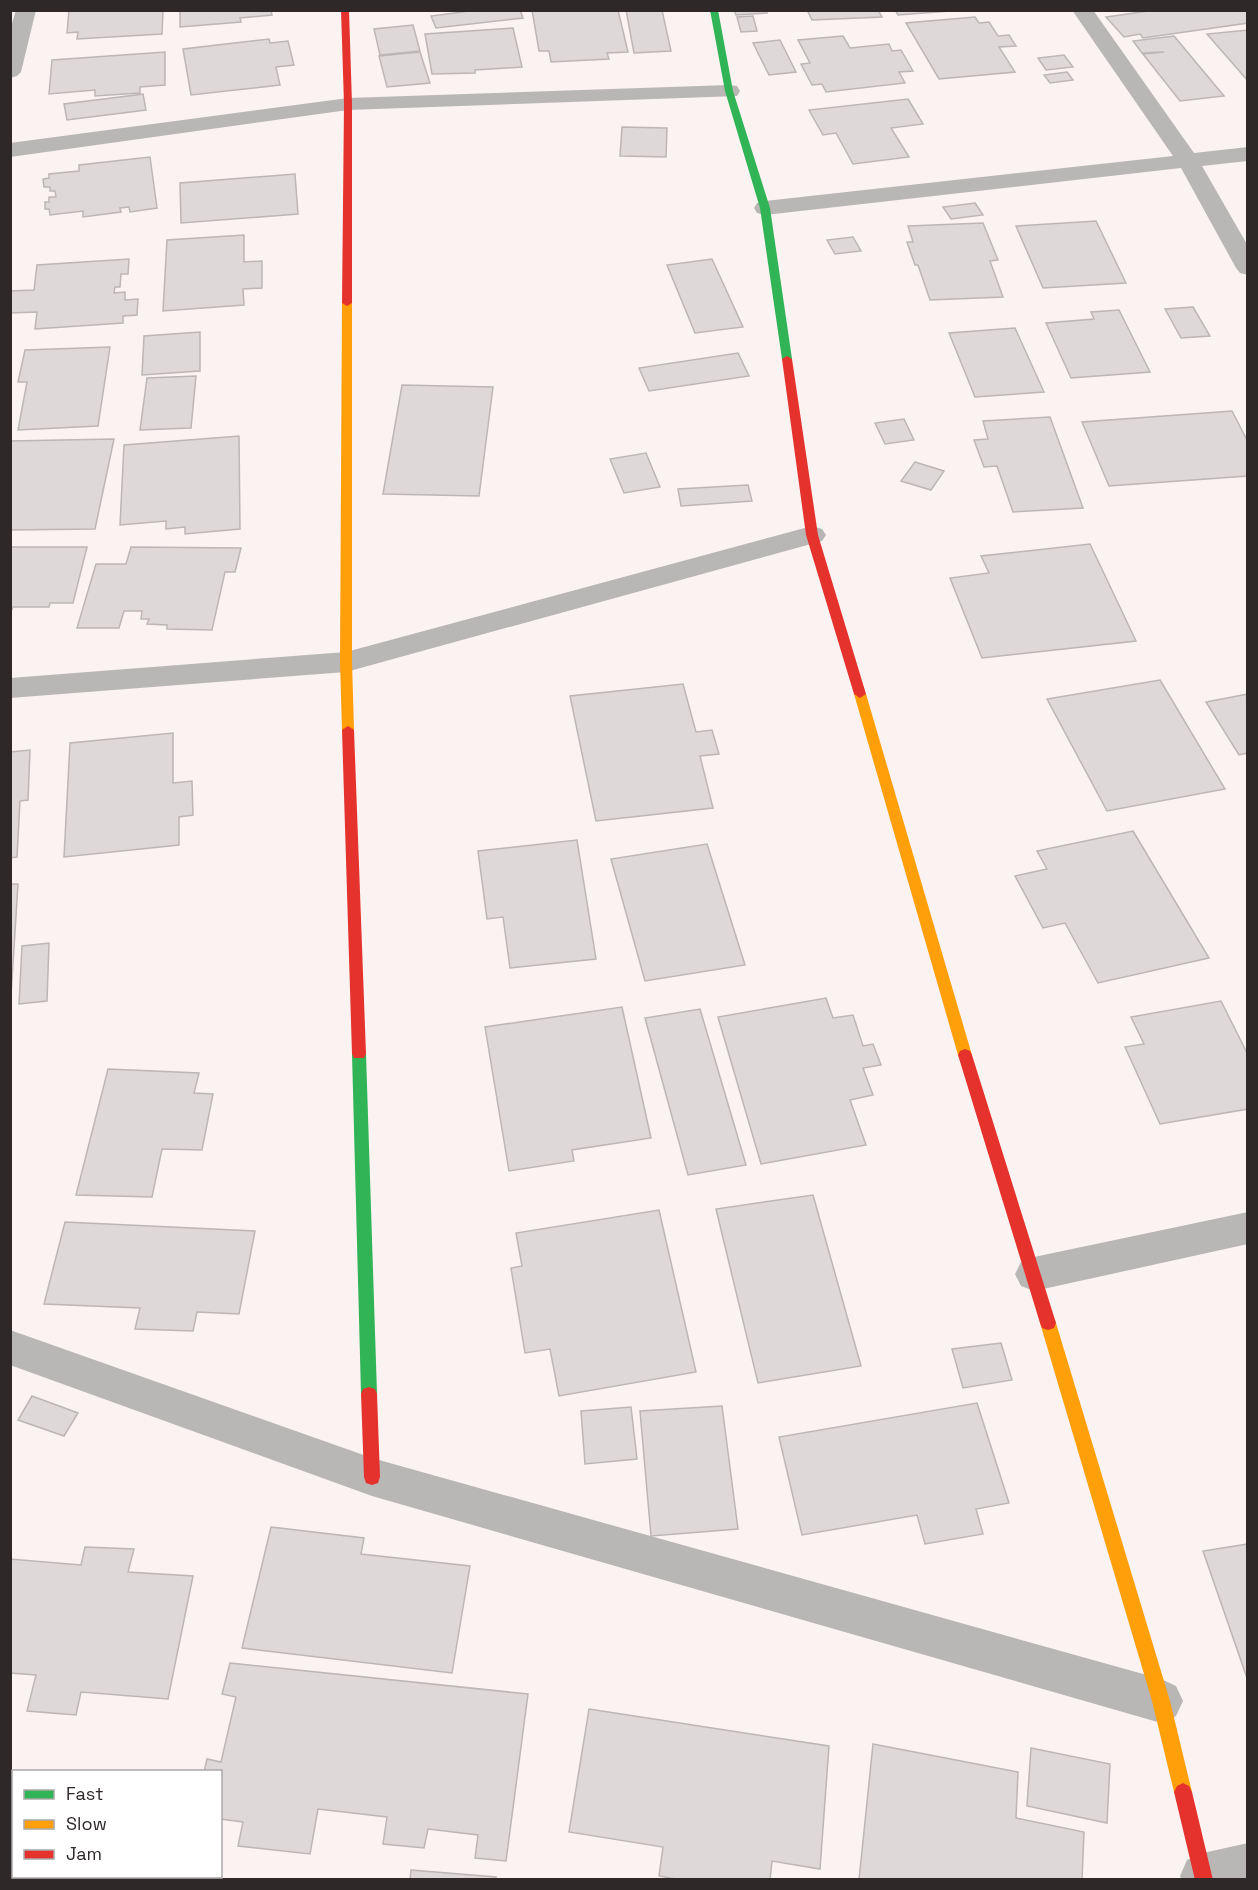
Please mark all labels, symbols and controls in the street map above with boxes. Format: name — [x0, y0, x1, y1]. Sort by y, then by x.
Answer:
legend — [12, 1770, 222, 1878]
text: Fast — [66, 1782, 103, 1805]
text: Slow — [66, 1812, 107, 1835]
text: Jam — [66, 1842, 102, 1865]

